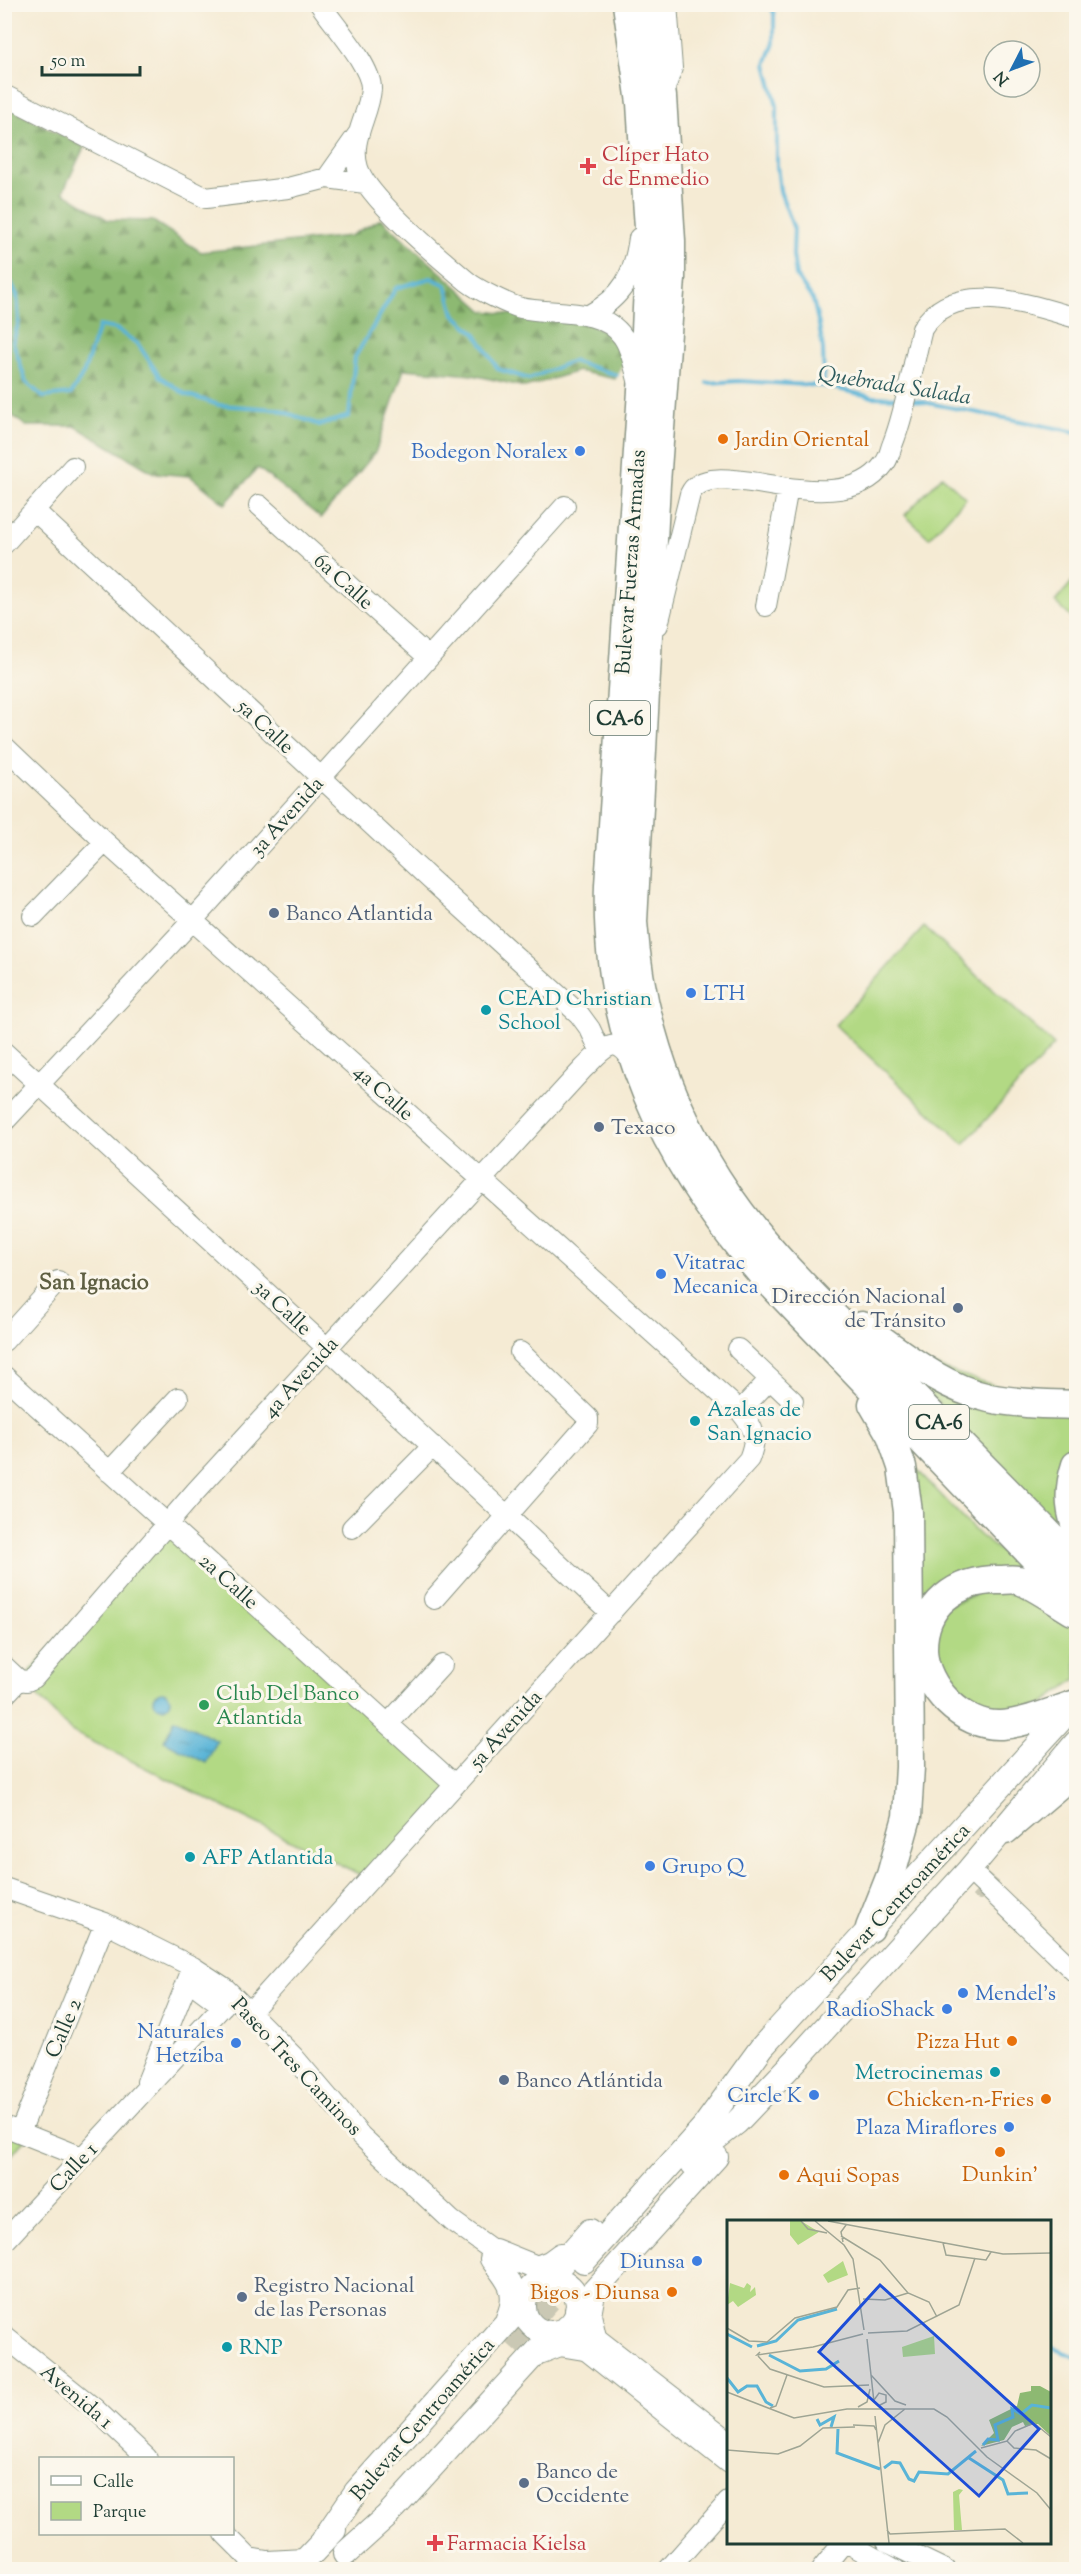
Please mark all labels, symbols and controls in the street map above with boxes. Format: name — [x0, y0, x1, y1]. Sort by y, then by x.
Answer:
scale bar — [42, 39, 140, 77]
north arrow — [982, 39, 1042, 99]
text: 50 m — [50, 49, 86, 75]
text: N — [990, 65, 1016, 90]
place label: Clíper Hato de Enmedio — [602, 141, 709, 195]
marker: Clíper Hato de Enmedio — [579, 157, 597, 175]
water label: Quebrada Salada — [816, 359, 973, 415]
place label: Jardin Oriental — [734, 426, 870, 456]
marker: Jardin Oriental — [716, 432, 730, 446]
place label: Bodegon Noralex — [411, 438, 568, 468]
marker: Bodegon Noralex — [573, 444, 587, 458]
street label: Bulevar Fuerzas Armadas — [609, 449, 655, 676]
street label: 6a Calle — [306, 547, 380, 618]
street label: 5a Calle — [228, 692, 300, 762]
road number: CA-6 — [590, 701, 650, 735]
street label: 3a Avenida — [243, 770, 332, 864]
place label: Banco Atlantida — [286, 900, 433, 930]
marker: Banco Atlantida — [267, 906, 281, 920]
place label: LTH — [703, 980, 746, 1010]
place label: CEAD Christian School — [498, 985, 652, 1039]
marker: LTH — [684, 986, 698, 1000]
marker: CEAD Christian School — [479, 1003, 493, 1017]
street label: 4a Calle — [346, 1058, 420, 1129]
place label: Texaco — [611, 1114, 675, 1144]
marker: Texaco — [592, 1120, 606, 1134]
place label: Vitatrac Mecanica — [673, 1249, 759, 1303]
marker: Vitatrac Mecanica — [654, 1267, 668, 1281]
district label: San Ignacio — [39, 1268, 149, 1300]
street label: 3a Calle — [246, 1274, 318, 1343]
place label: Dirección Nacional de Tránsito — [772, 1283, 946, 1337]
marker: Dirección Nacional de Tránsito — [951, 1301, 965, 1315]
street label: 4a Avenida — [257, 1331, 347, 1426]
place label: Azaleas de San Ignacio — [707, 1396, 812, 1450]
road number: CA-6 — [909, 1405, 969, 1439]
marker: Azaleas de San Ignacio — [688, 1414, 702, 1428]
street label: 2a Calle — [191, 1547, 264, 1618]
place label: Club Del Banco Atlantida — [216, 1680, 359, 1734]
street label: 5a Avenida — [462, 1684, 550, 1777]
marker: Club Del Banco Atlantida — [197, 1698, 211, 1712]
street label: Bulevar Centroamérica — [815, 1817, 978, 1990]
place label: AFP Atlantida — [202, 1844, 334, 1874]
marker: AFP Atlantida — [183, 1850, 197, 1864]
place label: Grupo Q — [662, 1853, 747, 1883]
marker: Grupo Q — [643, 1859, 657, 1873]
place label: Mendel's — [975, 1980, 1056, 2010]
marker: Mendel's — [956, 1986, 970, 2000]
street label: Paseo Tres Caminos — [223, 1991, 368, 2143]
street label: Calle 2 — [39, 1994, 91, 2063]
place label: RadioShack — [826, 1996, 936, 2026]
marker: RadioShack — [940, 2002, 954, 2016]
place label: Naturales Hetziba — [137, 2018, 224, 2072]
place label: Pizza Hut — [917, 2028, 1000, 2058]
marker: Pizza Hut — [1005, 2034, 1019, 2048]
marker: Naturales Hetziba — [229, 2036, 243, 2050]
place label: Metrocinemas — [855, 2059, 983, 2089]
marker: Metrocinemas — [988, 2065, 1002, 2079]
place label: Banco Atlántida — [516, 2067, 663, 2097]
marker: Banco Atlántida — [497, 2073, 511, 2087]
place label: Circle K — [727, 2082, 802, 2112]
place label: Chicken-n-Fries — [887, 2086, 1034, 2116]
marker: Circle K — [807, 2088, 821, 2102]
marker: Chicken-n-Fries — [1039, 2092, 1053, 2106]
place label: Plaza Miraflores — [856, 2114, 997, 2144]
marker: Plaza Miraflores — [1002, 2120, 1016, 2134]
street label: Calle 1 — [43, 2136, 106, 2200]
marker: Dunkin' — [993, 2145, 1007, 2159]
place label: Dunkin' — [962, 2161, 1038, 2191]
place label: Aqui Sopas — [796, 2162, 899, 2192]
marker: Aqui Sopas — [777, 2168, 791, 2182]
inset map — [727, 2220, 1051, 2544]
place label: Diunsa — [620, 2248, 685, 2278]
marker: Diunsa — [690, 2254, 704, 2268]
place label: Registro Nacional de las Personas — [254, 2272, 415, 2326]
place label: Bigos - Diunsa — [530, 2279, 660, 2309]
marker: Bigos - Diunsa — [665, 2285, 679, 2299]
marker: Registro Nacional de las Personas — [235, 2290, 249, 2304]
street label: Bulevar Centroamérica — [344, 2332, 503, 2508]
place label: RNP — [239, 2334, 283, 2364]
marker: RNP — [220, 2340, 234, 2354]
street label: Avenida 1 — [33, 2358, 119, 2437]
legend — [39, 2457, 234, 2535]
place label: Banco de Occidente — [536, 2458, 629, 2512]
text: Calle — [93, 2470, 134, 2496]
marker: Banco de Occidente — [517, 2476, 531, 2490]
text: Parque — [93, 2500, 146, 2526]
place label: Farmacia Kielsa — [447, 2530, 587, 2560]
marker: Farmacia Kielsa — [428, 2536, 442, 2550]

